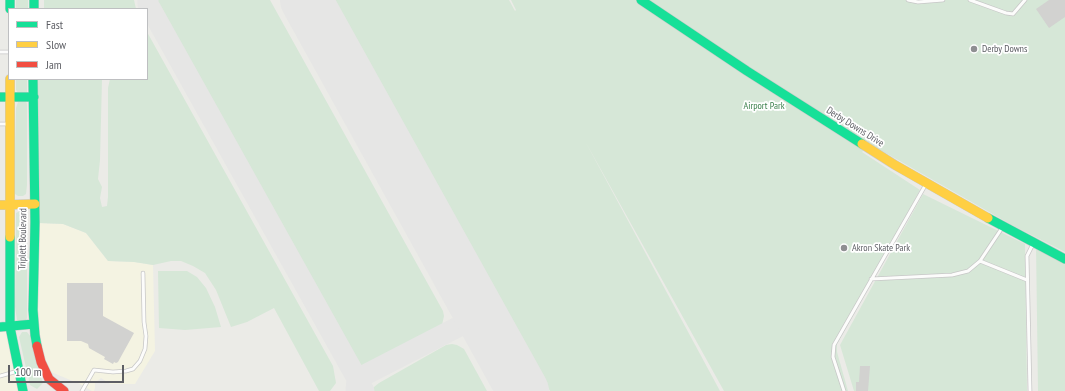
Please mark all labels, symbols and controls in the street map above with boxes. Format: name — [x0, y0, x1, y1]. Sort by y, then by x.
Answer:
legend — [8, 8, 148, 80]
text: Fast — [46, 17, 63, 32]
text: Slow — [46, 37, 66, 52]
place label: Derby Downs — [982, 43, 1027, 55]
marker: Derby Downs — [969, 44, 979, 54]
text: Jam — [46, 57, 62, 72]
park label: Airport Park — [743, 100, 785, 112]
street label: Derby Downs Drive — [824, 105, 886, 149]
street label: Triplett Boulevard — [16, 208, 30, 270]
place label: Akron Skate Park — [852, 242, 910, 254]
marker: Akron Skate Park — [839, 243, 849, 253]
scale bar — [10, 357, 126, 383]
text: 100 m — [15, 364, 42, 379]

